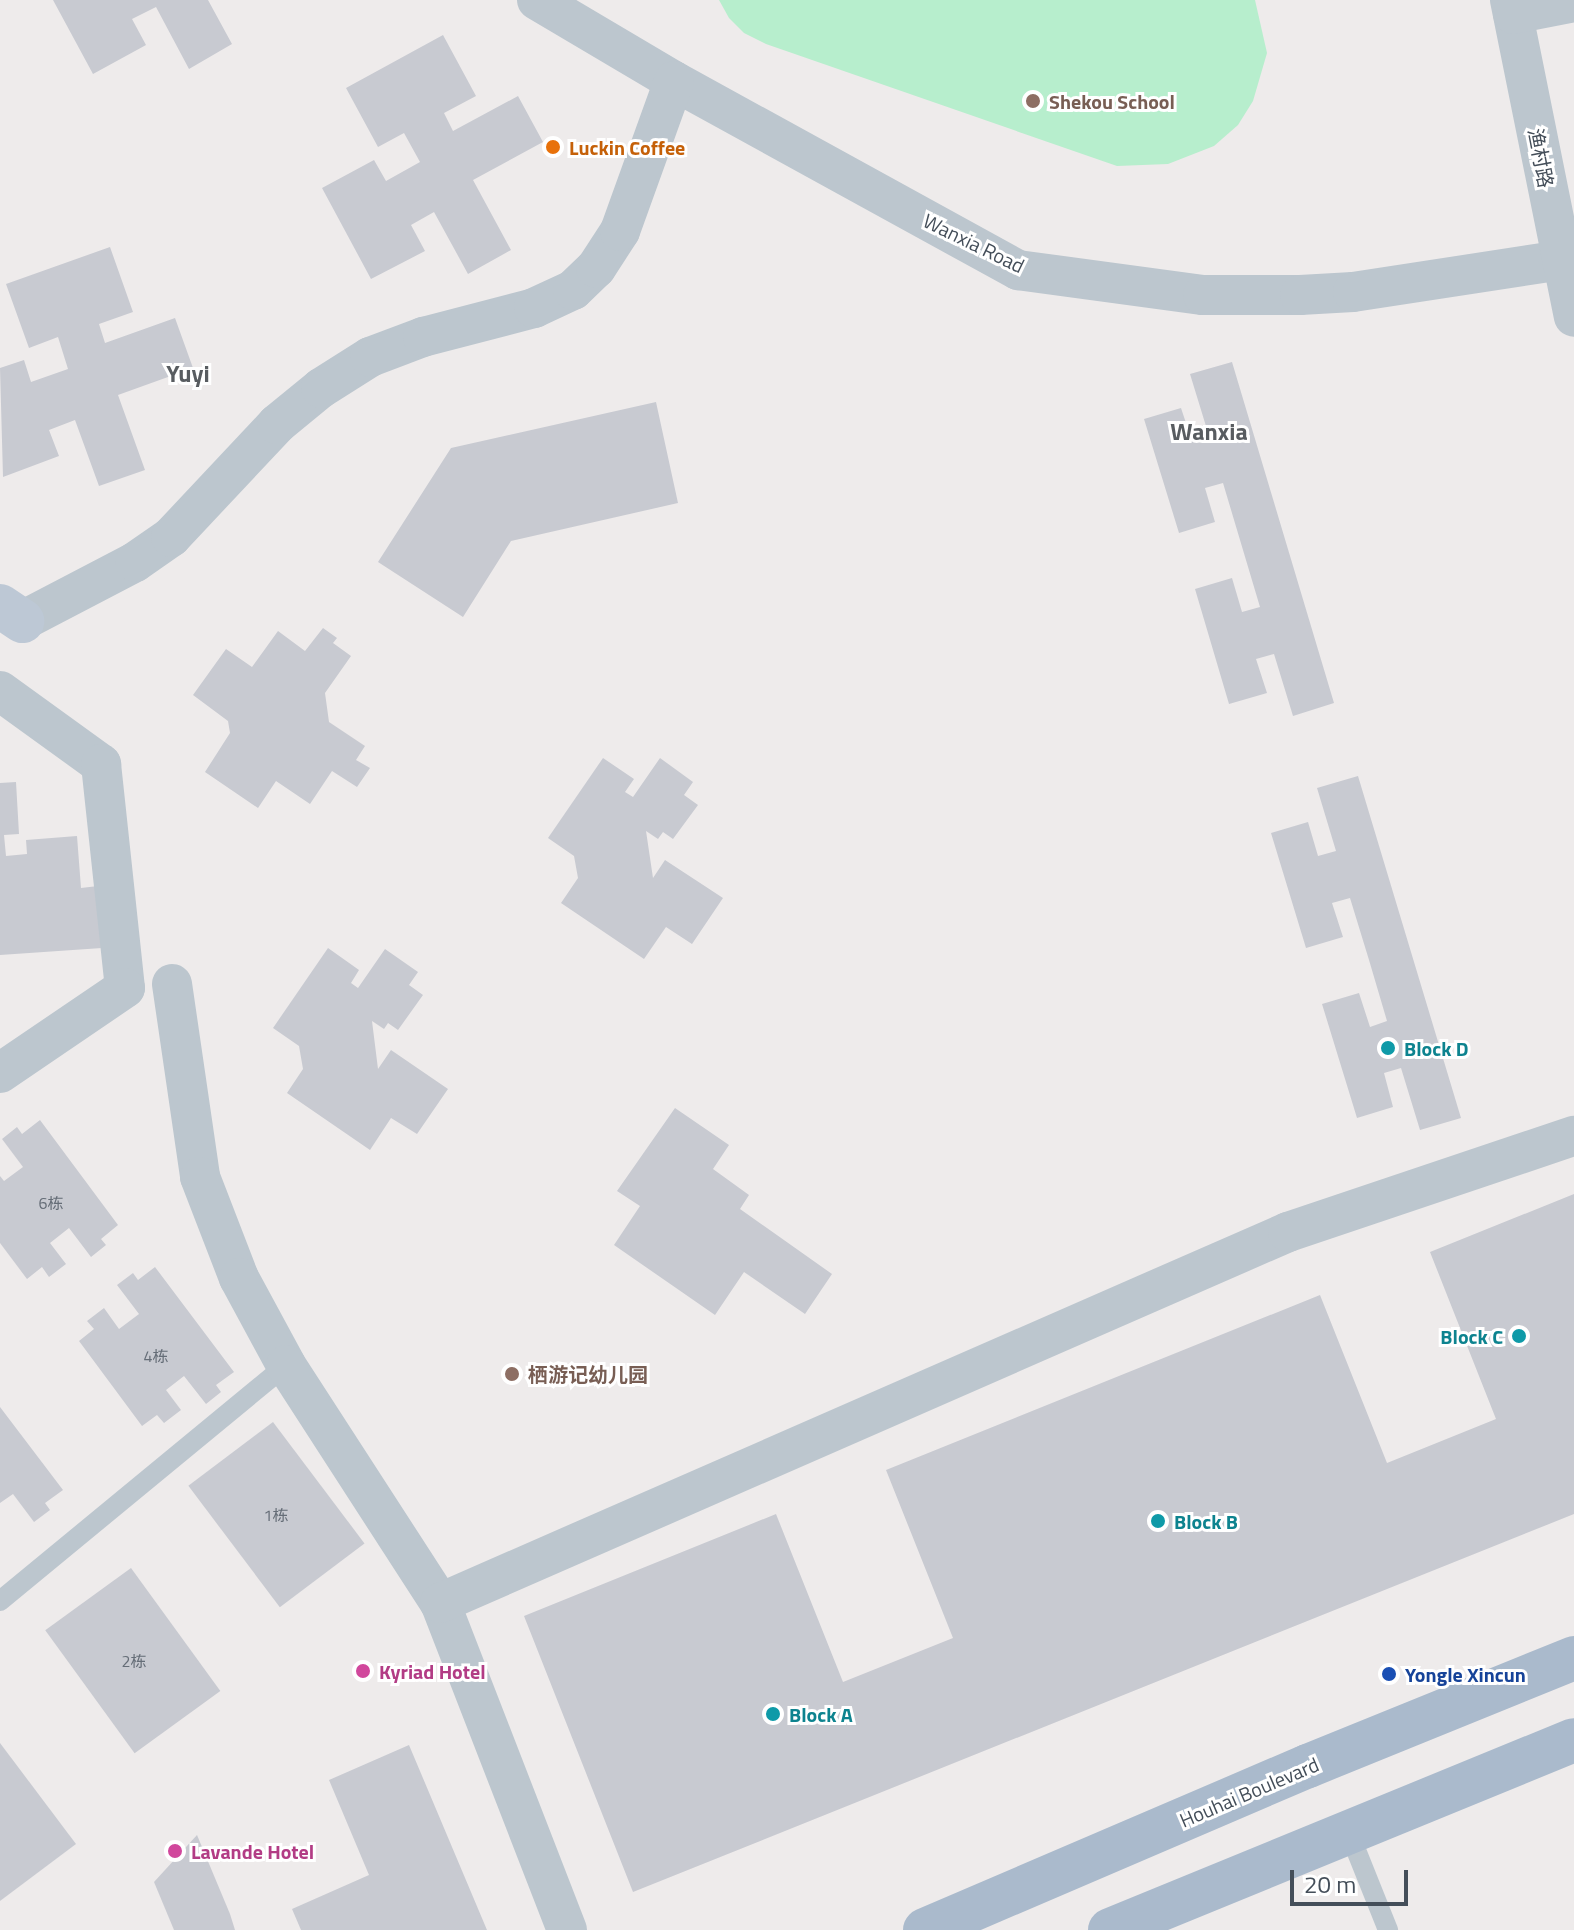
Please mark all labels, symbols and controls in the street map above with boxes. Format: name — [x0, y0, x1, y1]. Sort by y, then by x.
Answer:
place label: Shekou School — [1049, 89, 1175, 113]
marker: Shekou School — [1024, 92, 1042, 110]
street label: 渔村路 — [1523, 126, 1559, 190]
place label: Luckin Coffee — [569, 135, 685, 159]
marker: Luckin Coffee — [544, 138, 562, 156]
street label: Wanxia Road — [920, 208, 1028, 278]
district label: Yuyi — [166, 360, 210, 388]
district label: Wanxia — [1170, 418, 1248, 446]
place label: Block D — [1404, 1036, 1469, 1060]
marker: Block D — [1379, 1039, 1397, 1057]
house number: 6栋 — [39, 1193, 63, 1213]
place label: Block C — [1440, 1324, 1503, 1348]
marker: Block C — [1510, 1327, 1528, 1345]
house number: 4栋 — [144, 1346, 168, 1366]
place label: 栖游记幼儿园 — [528, 1362, 648, 1386]
marker: 栖游记幼儿园 — [503, 1365, 521, 1383]
house number: 1栋 — [264, 1505, 288, 1525]
place label: Block B — [1174, 1509, 1238, 1533]
marker: Block B — [1149, 1512, 1167, 1530]
house number: 2栋 — [122, 1651, 146, 1671]
place label: Kyriad Hotel — [379, 1659, 486, 1683]
marker: Kyriad Hotel — [354, 1662, 372, 1680]
place label: Yongle Xincun — [1405, 1662, 1526, 1686]
marker: Yongle Xincun — [1380, 1665, 1398, 1683]
place label: Block A — [789, 1702, 853, 1726]
marker: Block A — [764, 1705, 782, 1723]
street label: Houhai Boulevard — [1176, 1752, 1322, 1832]
place label: Lavande Hotel — [191, 1839, 314, 1863]
marker: Lavande Hotel — [166, 1842, 184, 1860]
scale bar — [1294, 1854, 1412, 1904]
text: 20 m — [1304, 1866, 1356, 1902]

